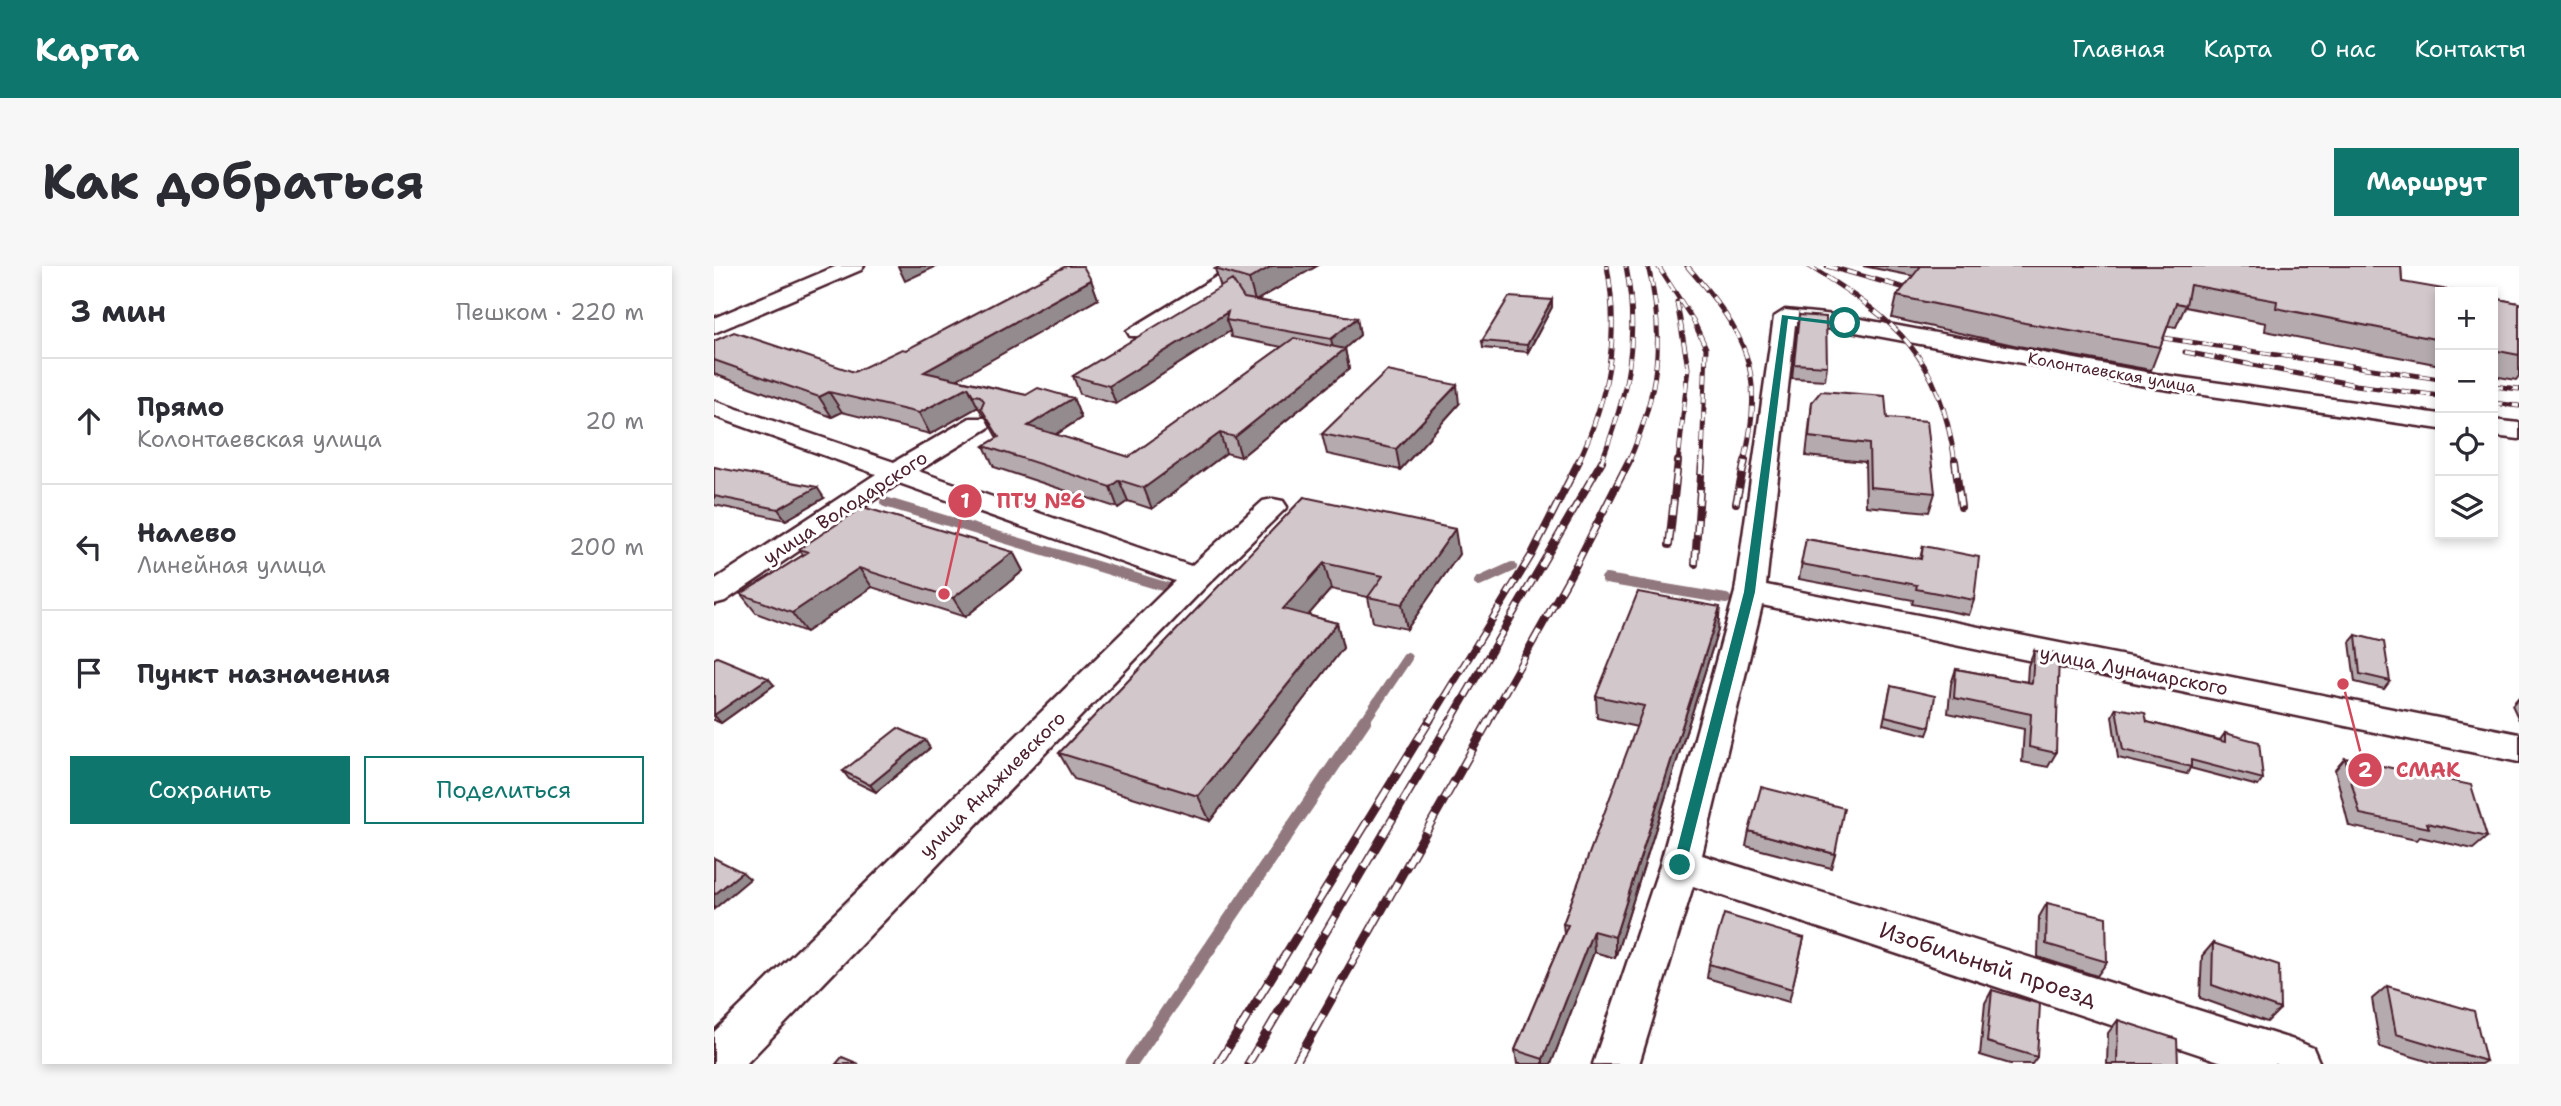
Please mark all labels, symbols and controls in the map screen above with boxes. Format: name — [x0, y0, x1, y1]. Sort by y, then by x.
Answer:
text: Карта — [35, 27, 139, 72]
text: Главная — [2072, 33, 2165, 65]
text: Карта — [2203, 33, 2272, 65]
text: О нас — [2310, 33, 2376, 65]
text: Контакты — [2414, 33, 2526, 65]
button: Маршрут — [2334, 148, 2519, 216]
text: Как добраться — [42, 149, 424, 215]
map controls — [2435, 287, 2498, 539]
button: + — [2435, 287, 2498, 350]
text: 3 мин — [70, 291, 166, 332]
text: Пешком · 220 m — [456, 297, 644, 327]
route start — [1829, 307, 1860, 338]
street label: Колонтаевская улица — [2026, 347, 2198, 398]
button: − — [2435, 350, 2498, 413]
text: Прямо — [137, 389, 225, 424]
icon: ahead — [70, 402, 108, 440]
text: 20 m — [585, 406, 644, 436]
button: locate — [2435, 413, 2498, 476]
text: Колонтаевская улица — [137, 424, 382, 454]
street label: улица Володарского — [758, 445, 932, 570]
button: layers — [2435, 476, 2498, 539]
callout: ПТУ №6 — [948, 480, 1100, 522]
text: 1 — [960, 487, 970, 515]
text: ПТУ №6 — [996, 487, 1086, 515]
text: Налево — [137, 515, 237, 550]
icon: left — [70, 528, 108, 566]
text: 200 m — [569, 532, 644, 562]
text: Линейная улица — [137, 550, 326, 580]
street label: улица Луначарского — [2038, 640, 2230, 701]
icon: arrive — [70, 654, 108, 692]
text: Пункт назначения — [137, 656, 390, 691]
street label: улица Анджиевского — [914, 706, 1071, 863]
callout: СМАК — [2347, 749, 2475, 791]
button: Сохранить — [70, 756, 350, 824]
button: Поделиться — [364, 756, 644, 824]
text: 2 — [2358, 756, 2373, 784]
text: СМАК — [2396, 756, 2461, 784]
route end — [1664, 849, 1695, 880]
street label: Изобильный проезд — [1876, 915, 2101, 1013]

